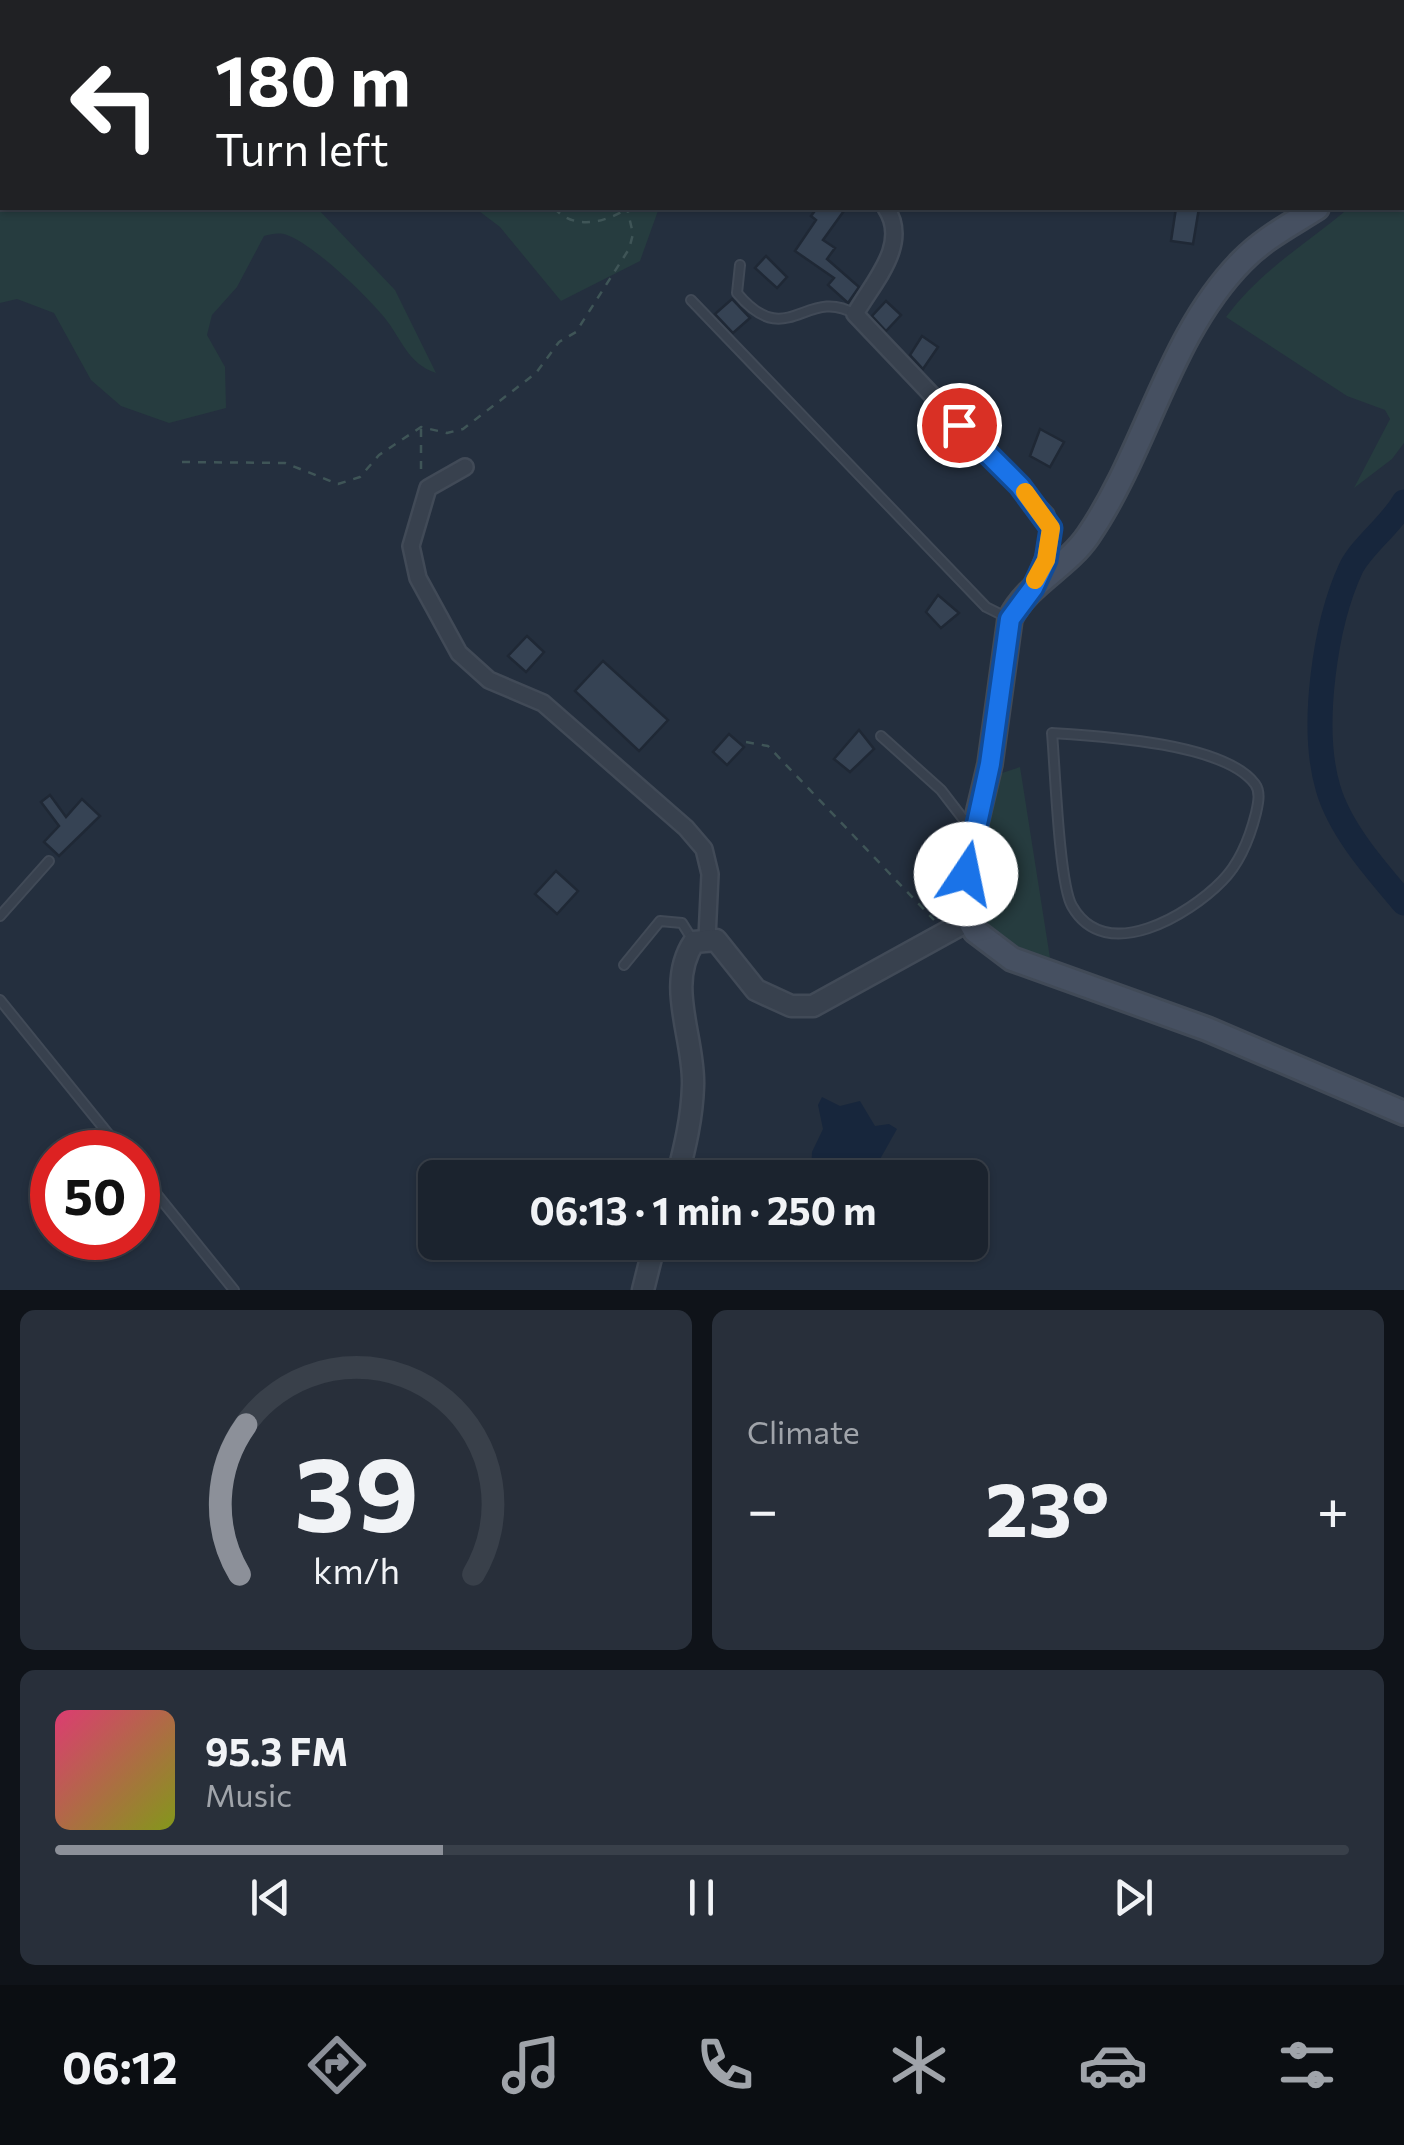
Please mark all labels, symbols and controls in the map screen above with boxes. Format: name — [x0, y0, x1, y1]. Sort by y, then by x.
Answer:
text: 180 m — [215, 35, 411, 120]
icon: left — [50, 40, 180, 170]
text: Turn left — [215, 120, 389, 175]
pin — [917, 383, 1002, 468]
icon: arrive — [932, 398, 987, 453]
position arrow — [914, 822, 1018, 926]
speed limit sign: 50 — [30, 1130, 160, 1260]
text: 06:13 · 1 min · 250 m — [530, 1186, 876, 1233]
text: Climate — [747, 1411, 860, 1451]
text: 39 — [294, 1426, 418, 1553]
text: 23° — [986, 1461, 1109, 1552]
text: − — [747, 1474, 778, 1541]
text: + — [1317, 1474, 1349, 1541]
text: km/h — [313, 1548, 399, 1591]
text: 95.3 FM — [205, 1727, 348, 1774]
text: Music — [205, 1774, 292, 1814]
icon: previous — [243, 1870, 298, 1925]
icon: pause — [674, 1870, 729, 1925]
icon: next — [1106, 1870, 1161, 1925]
icon: directions — [302, 2030, 372, 2100]
icon: music — [496, 2030, 566, 2100]
icon: phone — [690, 2030, 760, 2100]
icon: climate — [884, 2030, 954, 2100]
icon: car — [1078, 2030, 1148, 2100]
icon: filters — [1272, 2030, 1342, 2100]
text: 06:12 — [62, 2038, 178, 2093]

